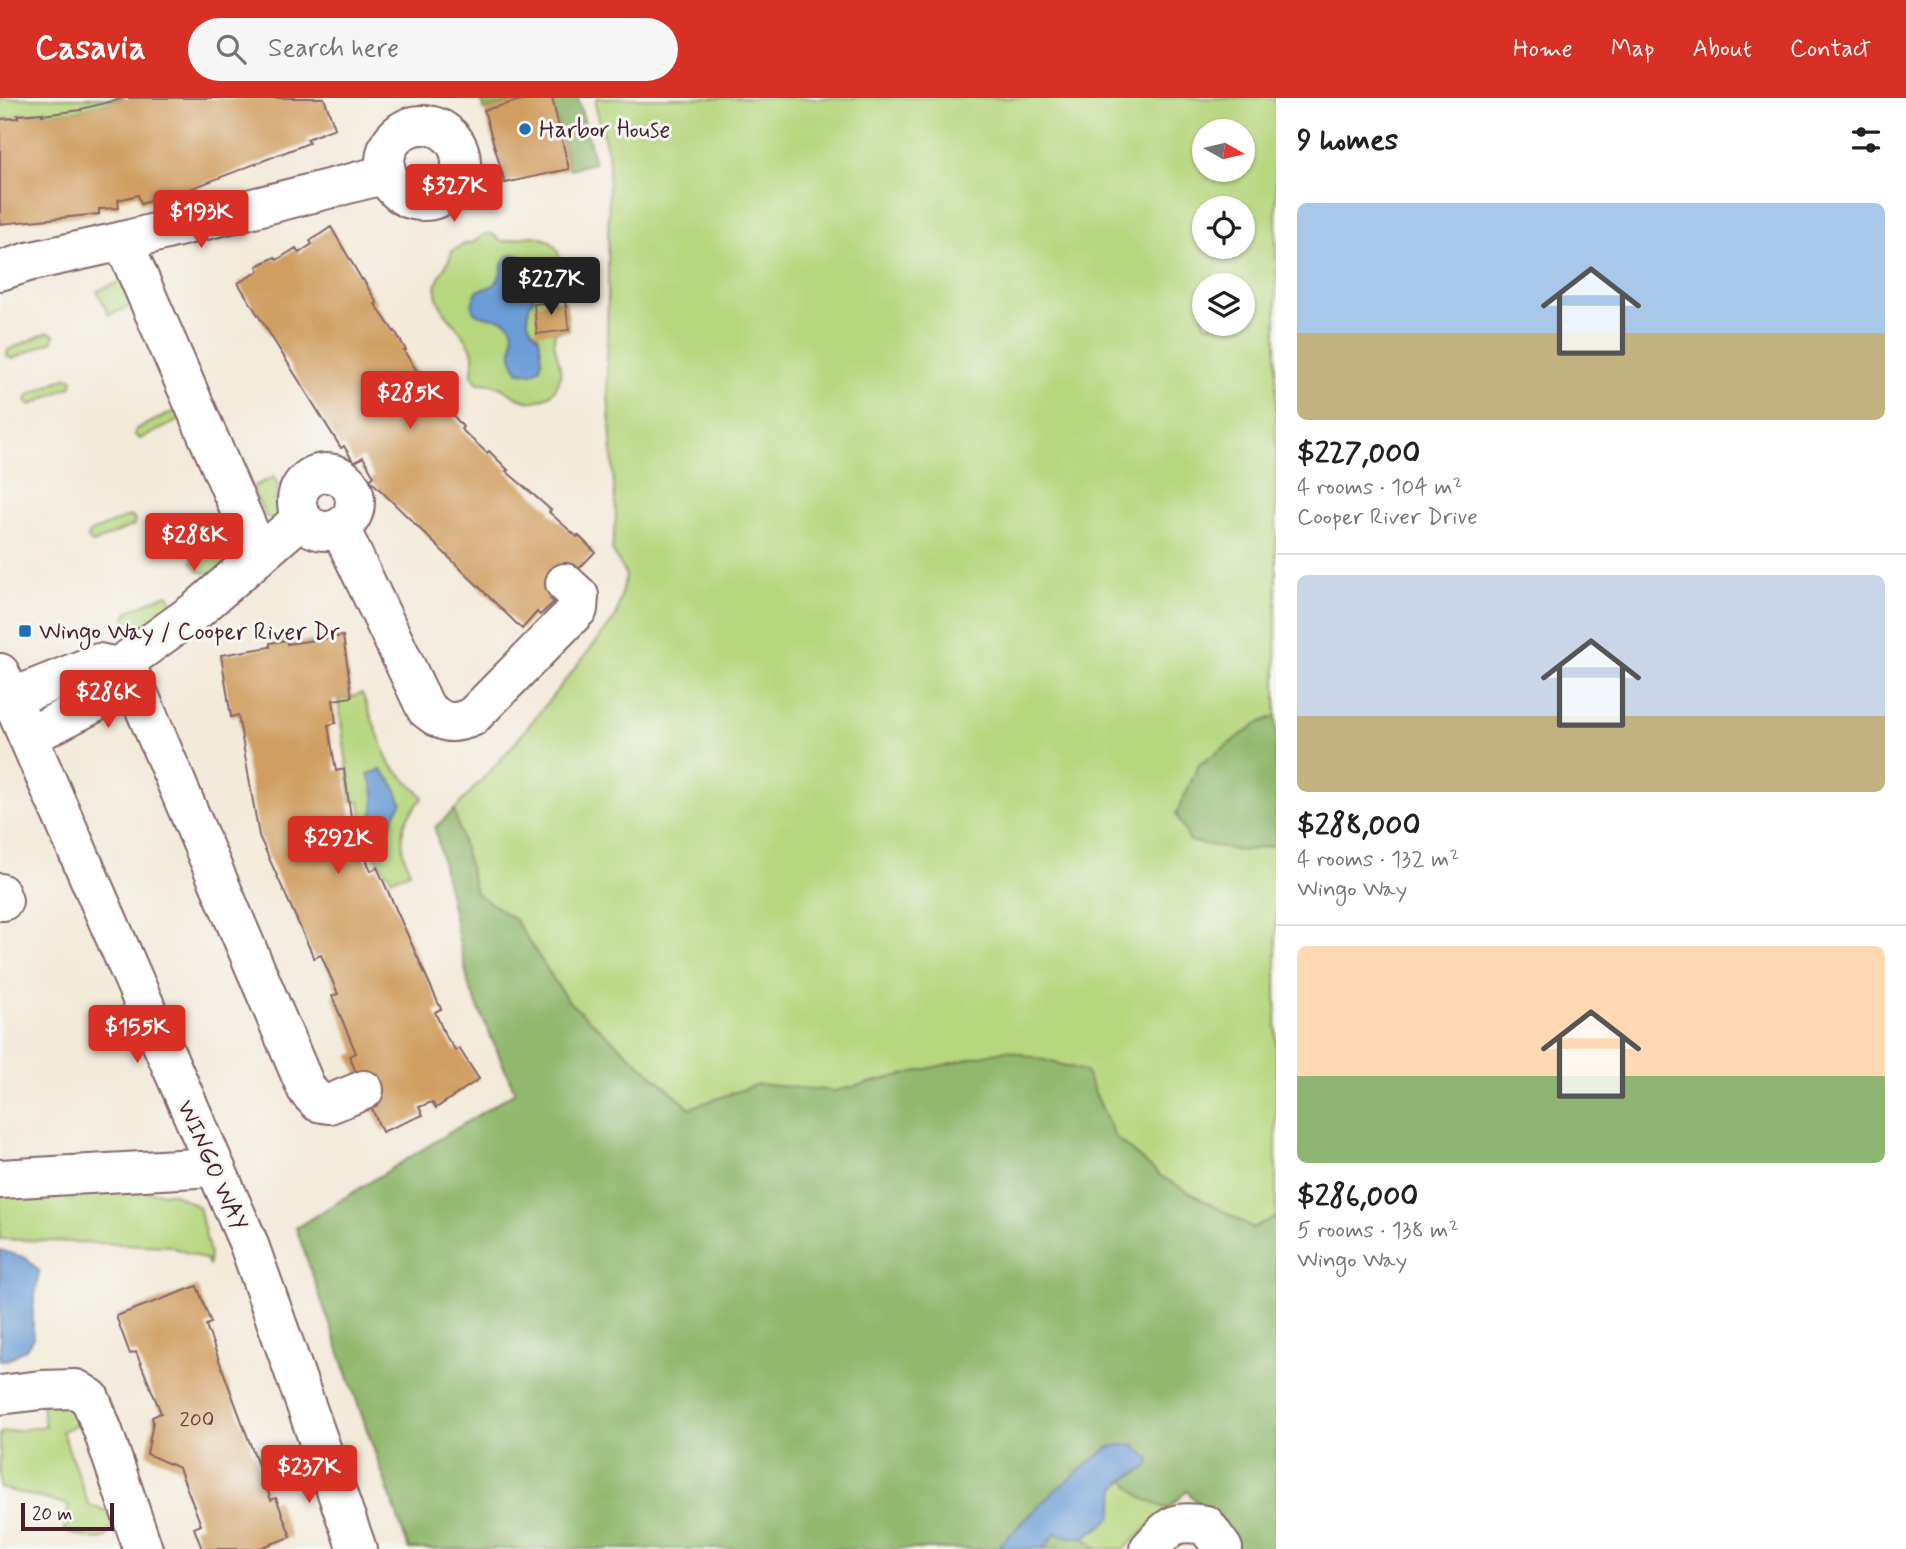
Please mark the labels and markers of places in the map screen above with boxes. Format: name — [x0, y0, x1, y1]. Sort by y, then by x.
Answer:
place label: Harbor House — [539, 115, 670, 146]
marker: Harbor House — [517, 121, 533, 137]
pin: $327K — [405, 164, 503, 224]
pin: $193K — [152, 190, 250, 250]
pin: $227K — [502, 258, 600, 317]
pin: $285K — [361, 372, 459, 431]
pin: $288K — [145, 514, 243, 573]
place label: Wingo Way / Cooper River Dr — [39, 617, 340, 650]
marker: Wingo Way / Cooper River Dr — [17, 623, 33, 639]
pin: $286K — [59, 670, 157, 730]
pin: $292K — [289, 816, 387, 876]
pin: $155K — [88, 1006, 186, 1065]
pin: $237K — [260, 1446, 358, 1505]

